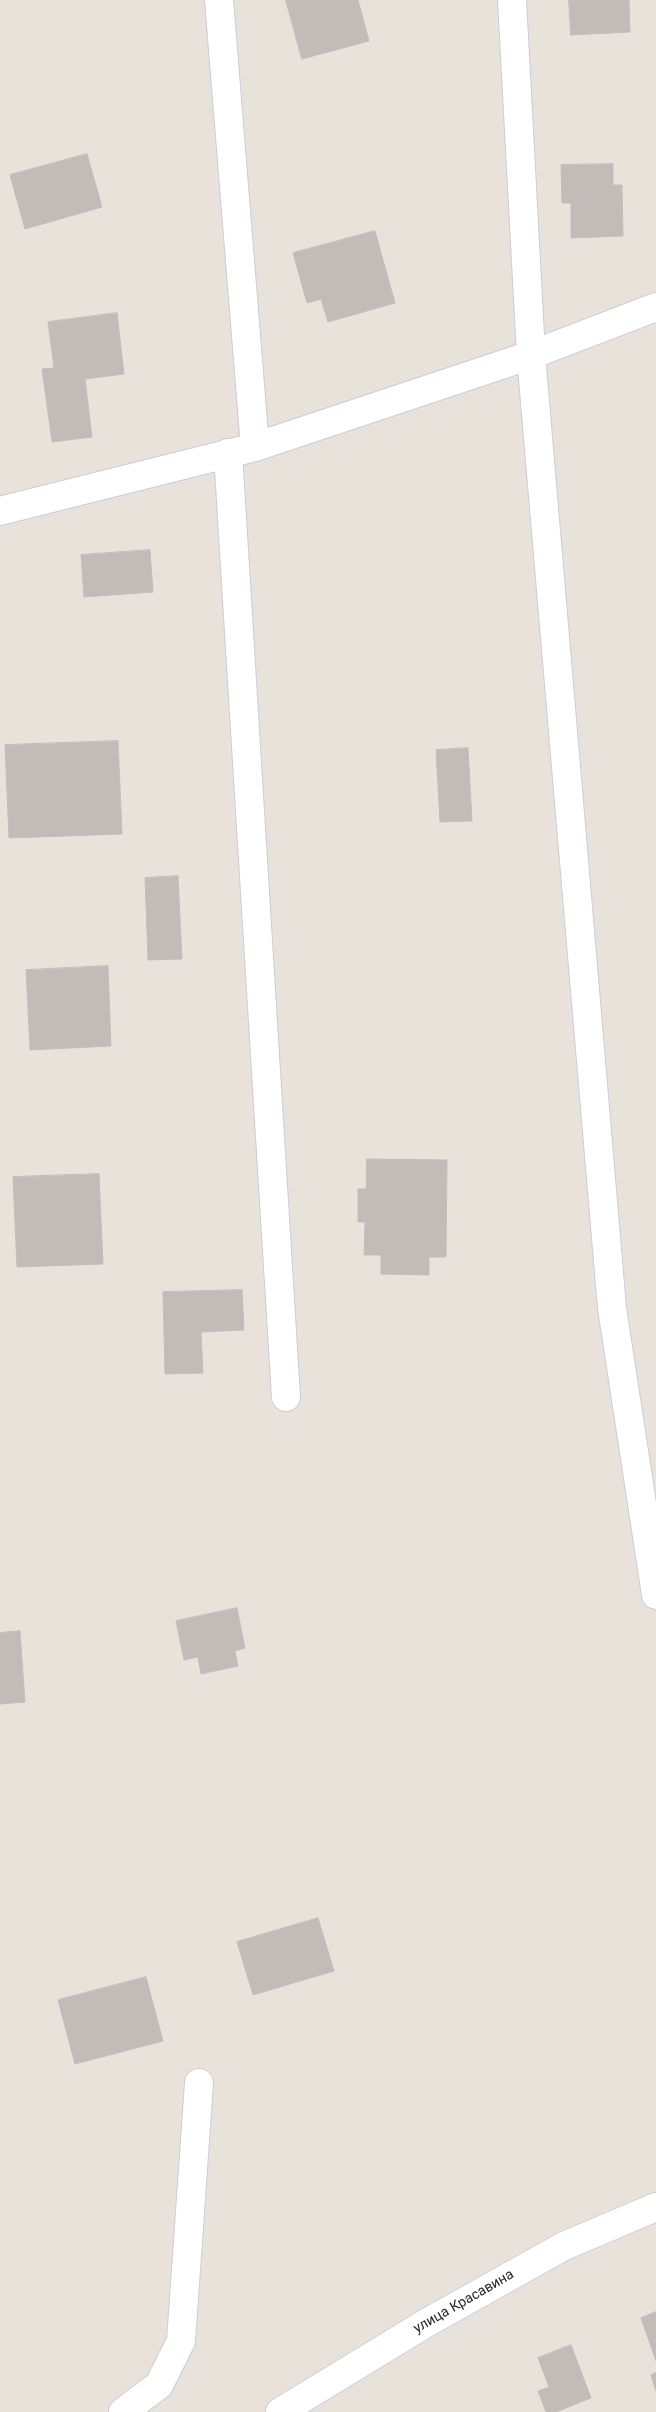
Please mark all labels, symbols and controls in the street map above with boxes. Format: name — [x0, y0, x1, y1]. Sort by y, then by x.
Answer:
street label: улица Красавина — [411, 2266, 517, 2338]

